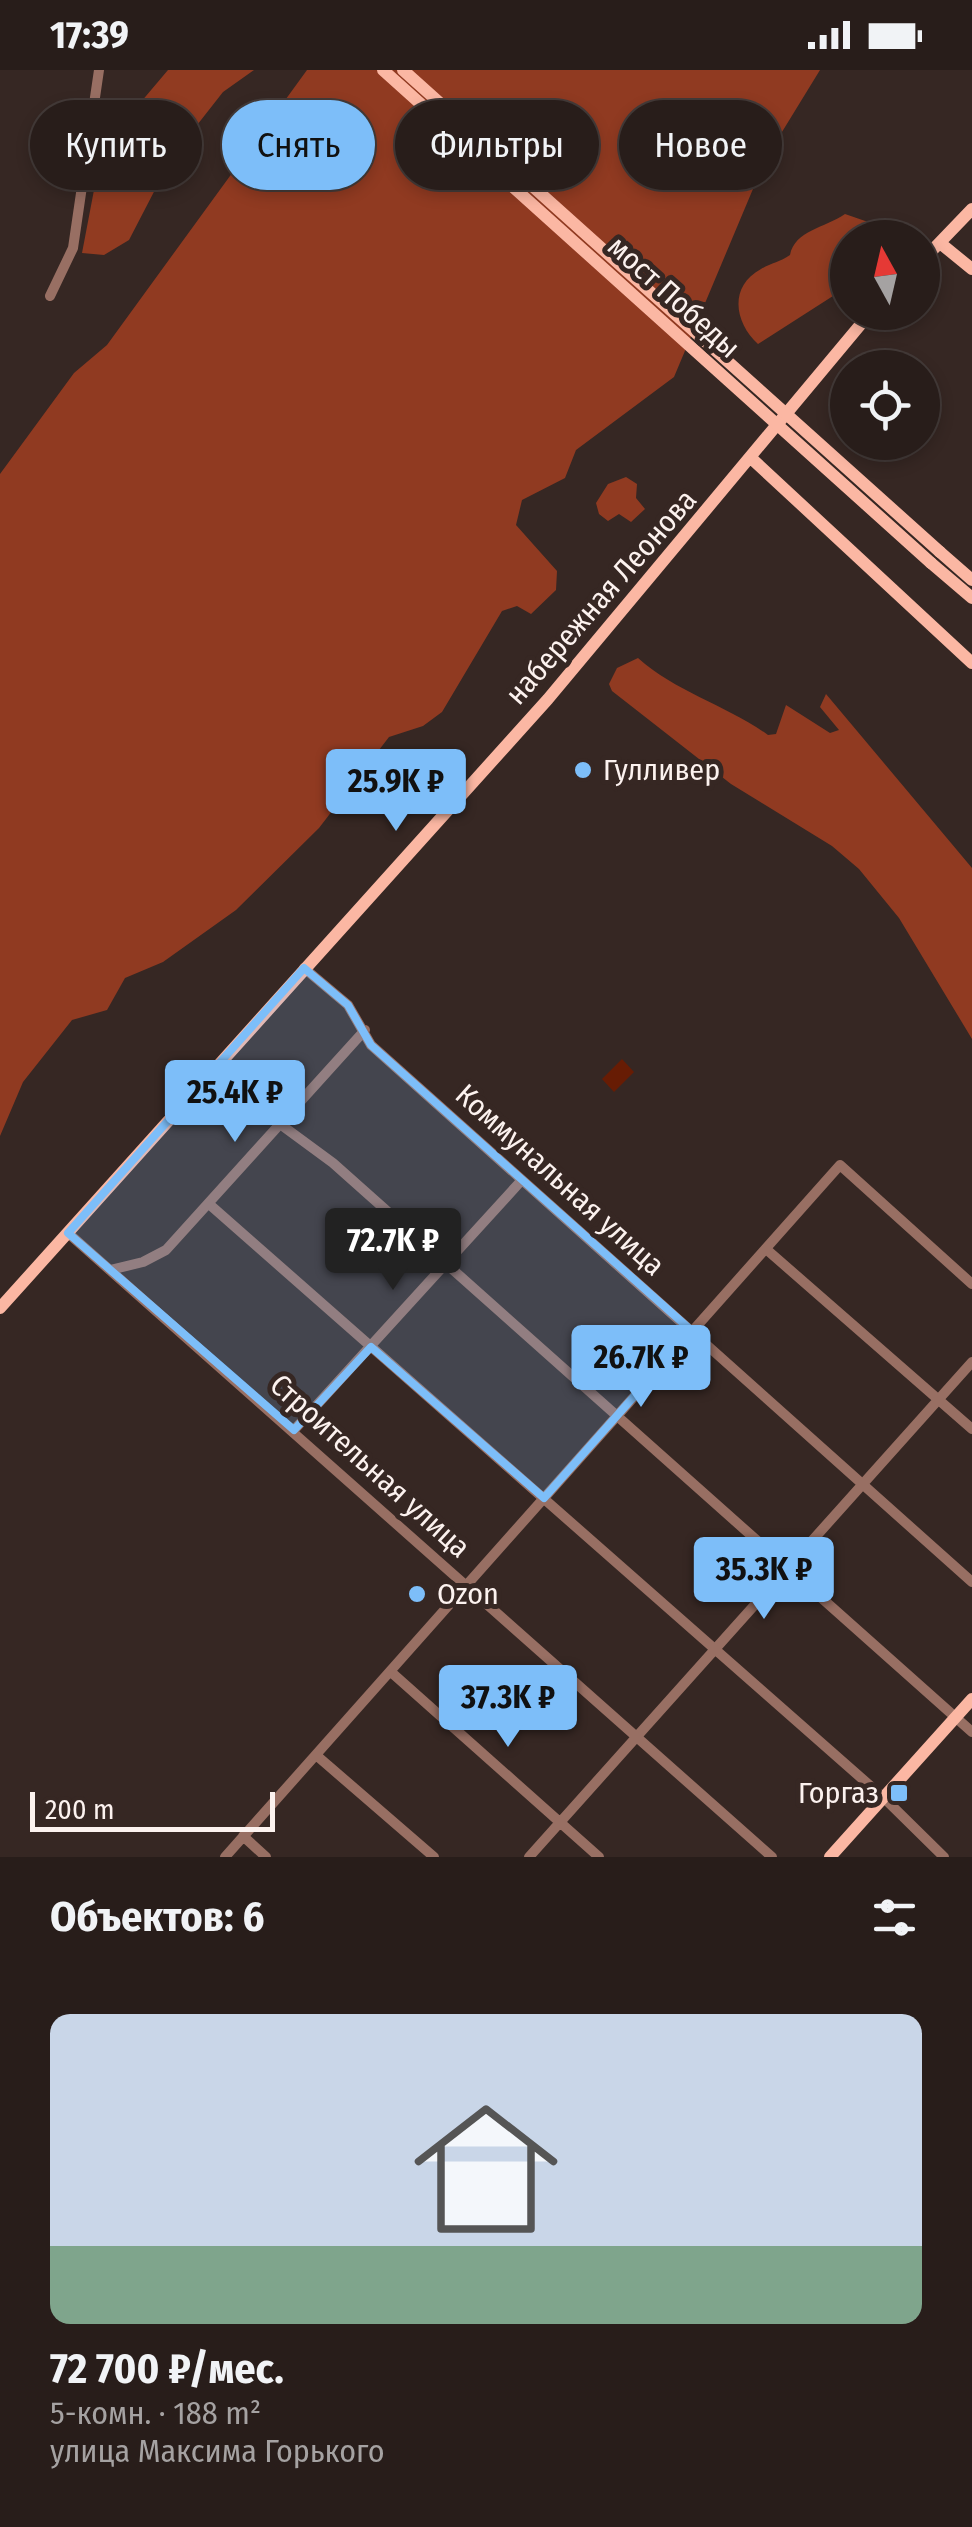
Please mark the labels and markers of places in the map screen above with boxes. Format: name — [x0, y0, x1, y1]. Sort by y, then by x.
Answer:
pin: 25.9K ₽ — [304, 749, 488, 834]
place label: Гулливер — [603, 752, 720, 788]
marker: Гулливер — [572, 759, 594, 781]
pin: 25.4K ₽ — [143, 1060, 327, 1145]
pin: 72.7K ₽ — [301, 1208, 485, 1293]
pin: 26.7K ₽ — [549, 1325, 733, 1410]
pin: 35.3K ₽ — [672, 1537, 856, 1622]
place label: Ozon — [437, 1576, 499, 1612]
marker: Ozon — [406, 1583, 428, 1605]
pin: 37.3K ₽ — [416, 1665, 600, 1750]
place label: Горгаз — [798, 1775, 879, 1811]
marker: Горгаз — [888, 1782, 910, 1804]

